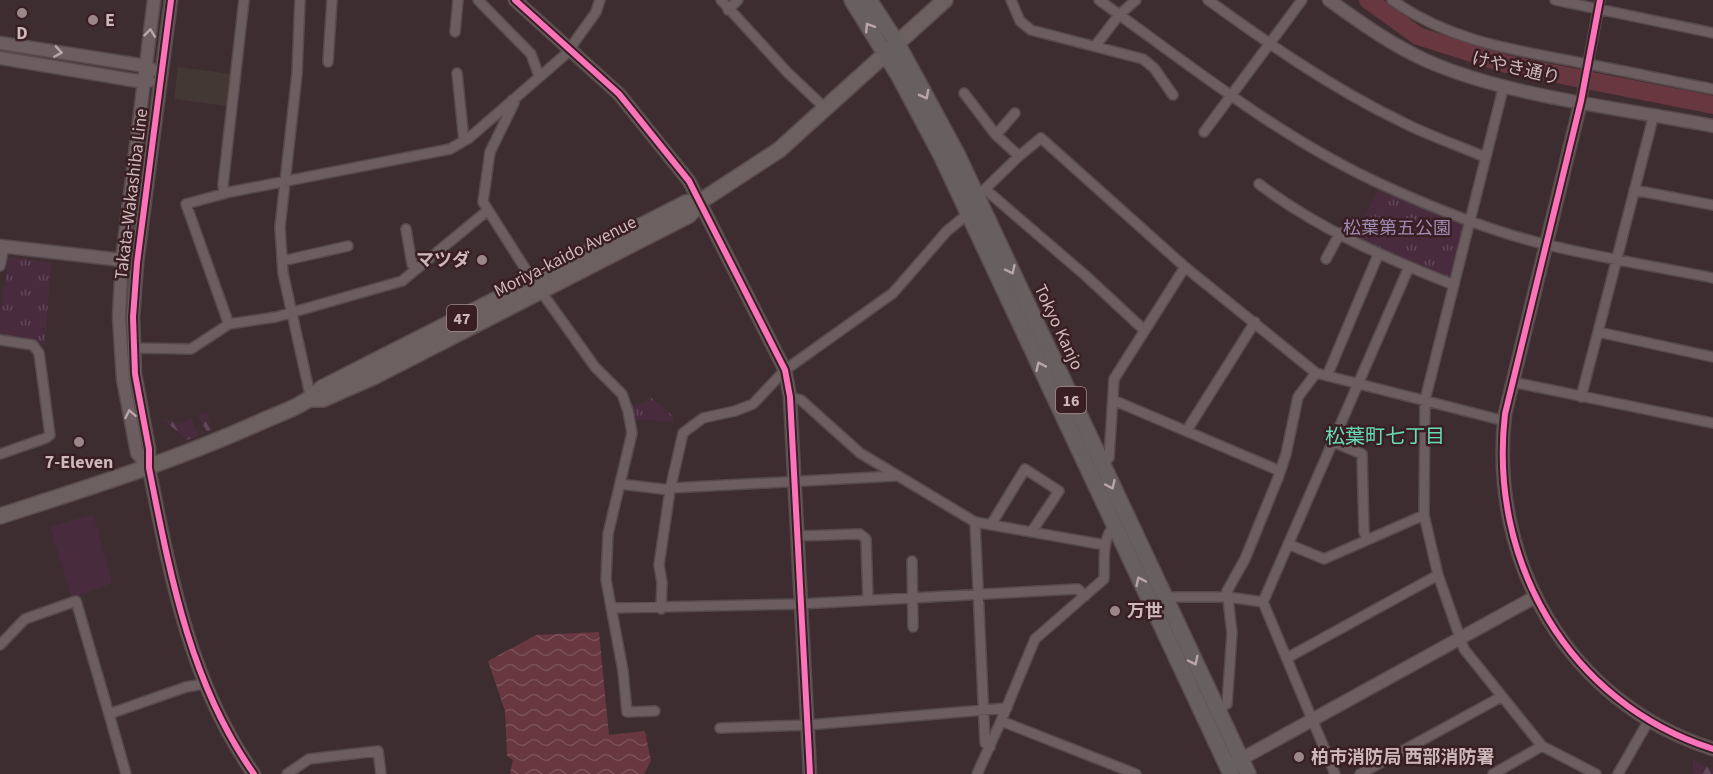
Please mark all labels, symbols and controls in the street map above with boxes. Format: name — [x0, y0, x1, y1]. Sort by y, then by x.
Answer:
marker: D — [15, 6, 29, 20]
place label: E — [105, 8, 115, 33]
marker: E — [86, 13, 100, 27]
place label: D — [16, 21, 28, 46]
one-way arrow — [865, 23, 877, 33]
one-way arrow — [143, 29, 155, 38]
one-way arrow — [53, 46, 62, 58]
street label: けやき通り — [1469, 46, 1563, 91]
one-way arrow — [918, 88, 929, 99]
street label: Takata-Wakashiba Line — [109, 107, 154, 281]
street label: Moriya-kaido Avenue — [489, 210, 641, 303]
park label: 松葉第五公園 — [1343, 216, 1451, 241]
place label: マツダ — [416, 248, 470, 273]
marker: マツダ — [475, 253, 489, 267]
one-way arrow — [1003, 263, 1015, 274]
street label: Tokyo Kanjo — [1028, 280, 1089, 374]
road number: 47 — [447, 305, 477, 331]
one-way arrow — [1036, 361, 1048, 372]
road number: 16 — [1056, 387, 1086, 413]
one-way arrow — [124, 409, 137, 419]
district label: 松葉町七丁目 — [1325, 423, 1445, 451]
marker: 7-Eleven — [72, 435, 86, 449]
place label: 7-Eleven — [45, 450, 113, 475]
one-way arrow — [1103, 478, 1115, 489]
one-way arrow — [1136, 576, 1148, 587]
place label: 万世 — [1127, 599, 1163, 624]
marker: 万世 — [1108, 604, 1122, 618]
one-way arrow — [1186, 655, 1198, 666]
place label: 柏市消防局 西部消防署 — [1311, 745, 1495, 770]
marker: 柏市消防局 西部消防署 — [1292, 750, 1306, 764]

